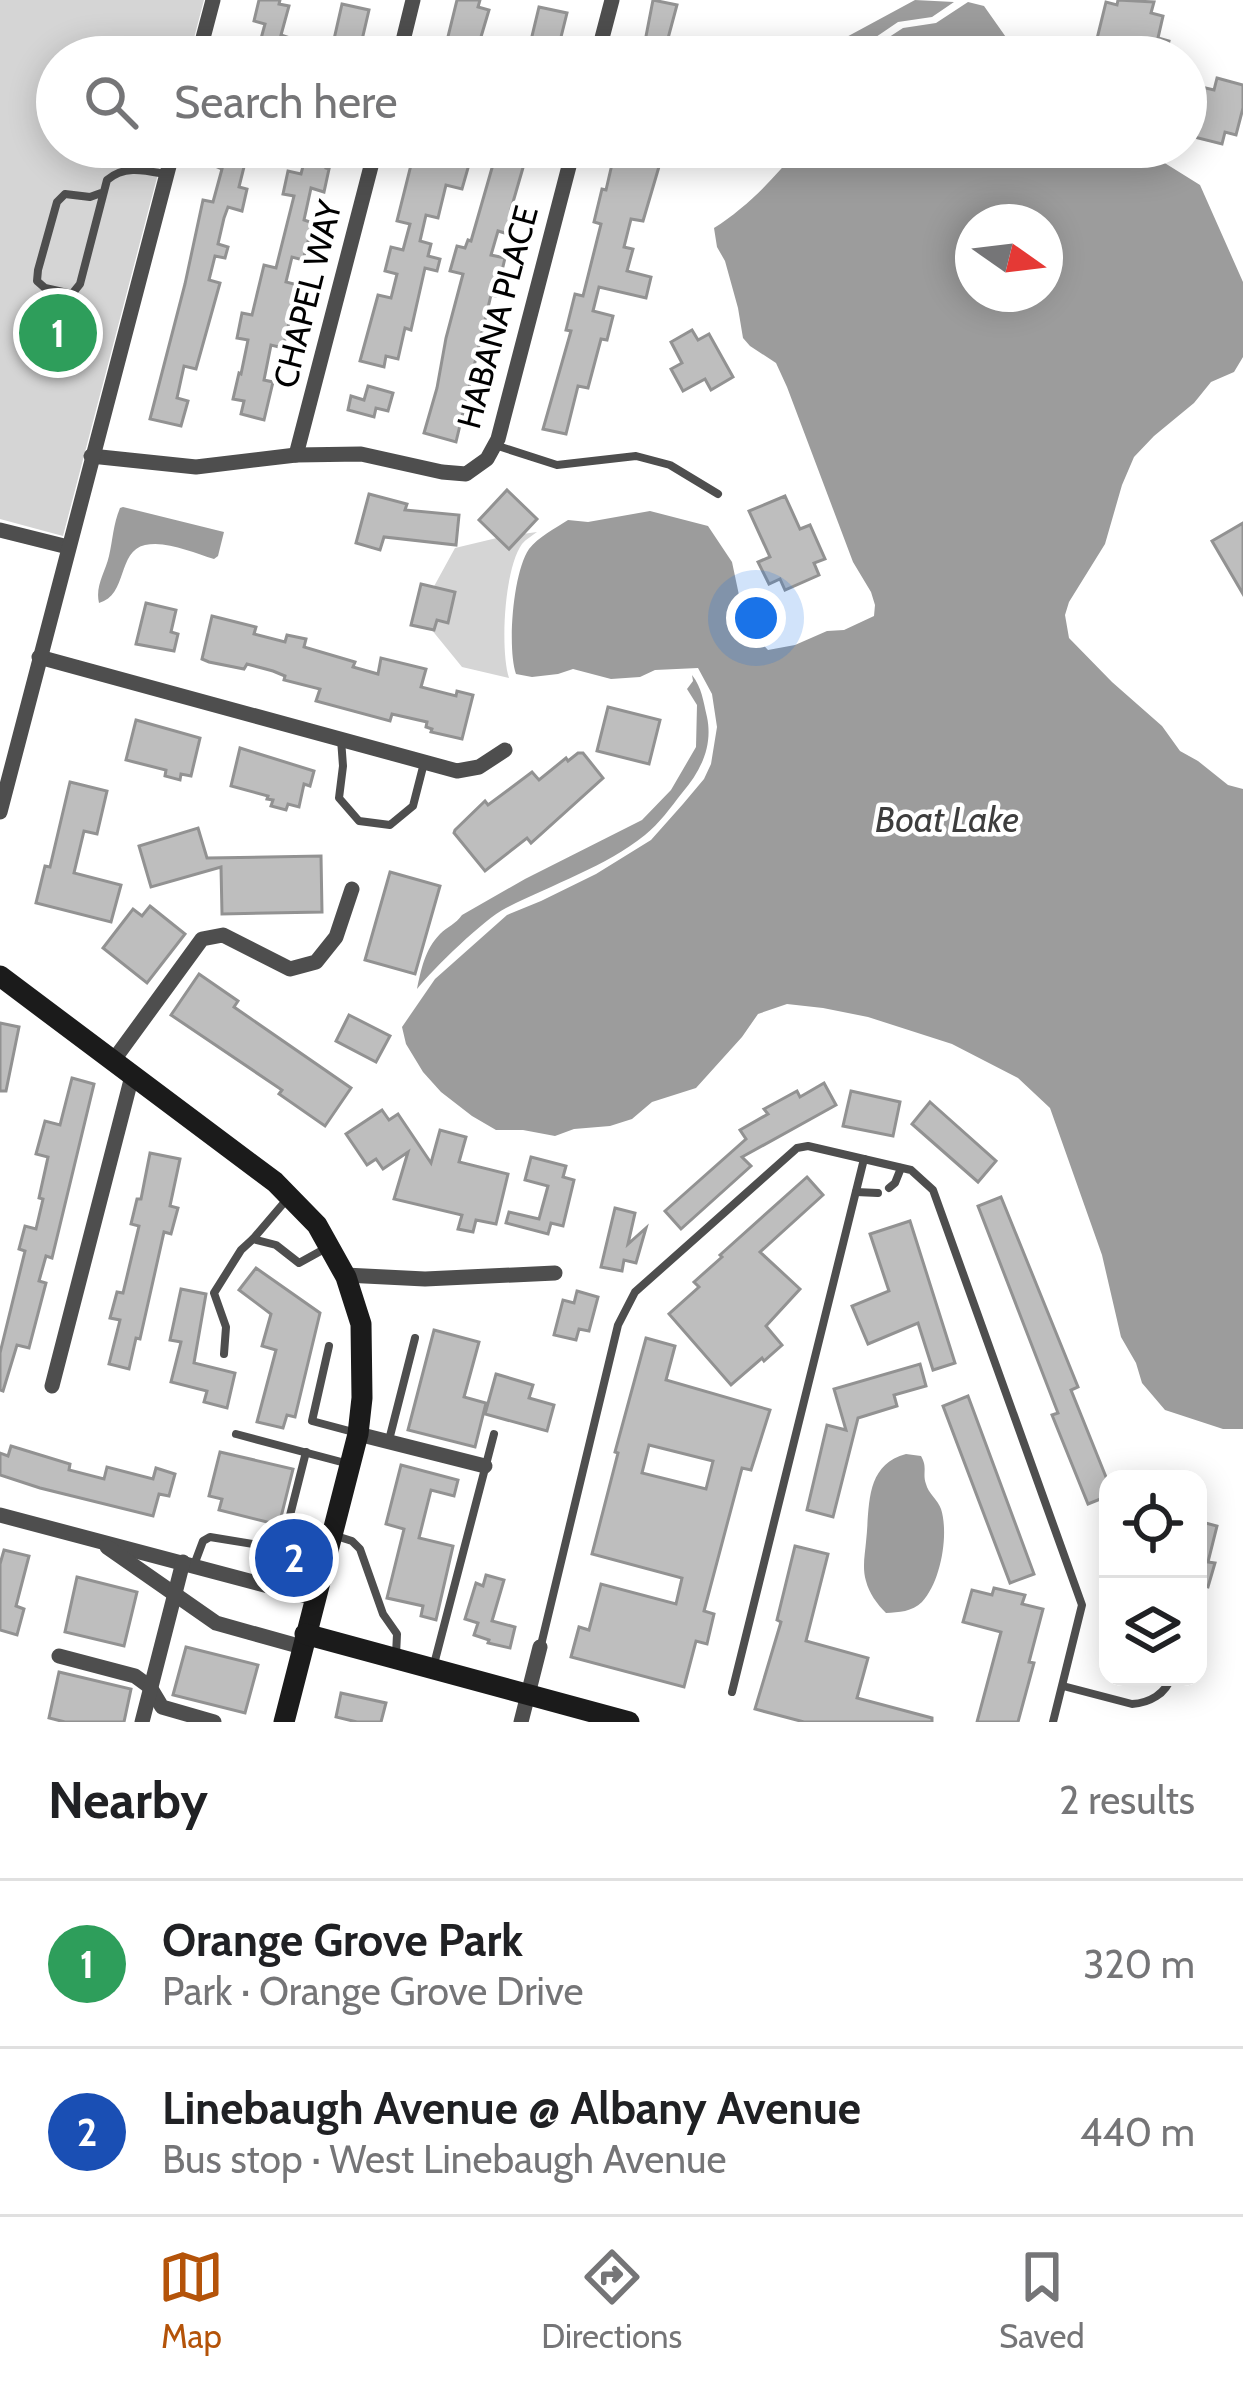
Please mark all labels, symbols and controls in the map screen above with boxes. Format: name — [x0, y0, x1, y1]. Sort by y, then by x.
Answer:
search box — [36, 36, 1207, 168]
icon: search — [78, 69, 144, 135]
text: Search here — [174, 75, 398, 129]
street label: CHAPEL WAY — [264, 195, 350, 392]
street label: HABANA PLACE — [448, 201, 546, 433]
north arrow — [955, 204, 1063, 312]
pin: 1 — [19, 288, 97, 378]
your location — [726, 588, 786, 648]
water label: Boat Lake — [875, 797, 1019, 841]
map controls — [1099, 1470, 1207, 1686]
button: locate — [1099, 1470, 1207, 1578]
pin: 2 — [255, 1513, 333, 1603]
button: layers — [1099, 1578, 1207, 1686]
text: Nearby — [48, 1769, 208, 1831]
text: 2 results — [1059, 1776, 1195, 1824]
text: Orange Grove Park — [162, 1913, 523, 1967]
text: 1 — [80, 1940, 94, 1988]
text: 320 m — [1083, 1940, 1195, 1988]
text: Park · Orange Grove Drive — [162, 1967, 584, 2015]
text: Linebaugh Avenue @ Albany Avenue — [162, 2081, 861, 2135]
text: 2 — [77, 2108, 97, 2156]
text: 440 m — [1080, 2108, 1195, 2156]
text: Bus stop · West Linebaugh Avenue — [162, 2135, 726, 2183]
tab: Map — [158, 2244, 224, 2356]
tab: Directions — [541, 2244, 682, 2356]
tab: Saved — [999, 2244, 1085, 2356]

